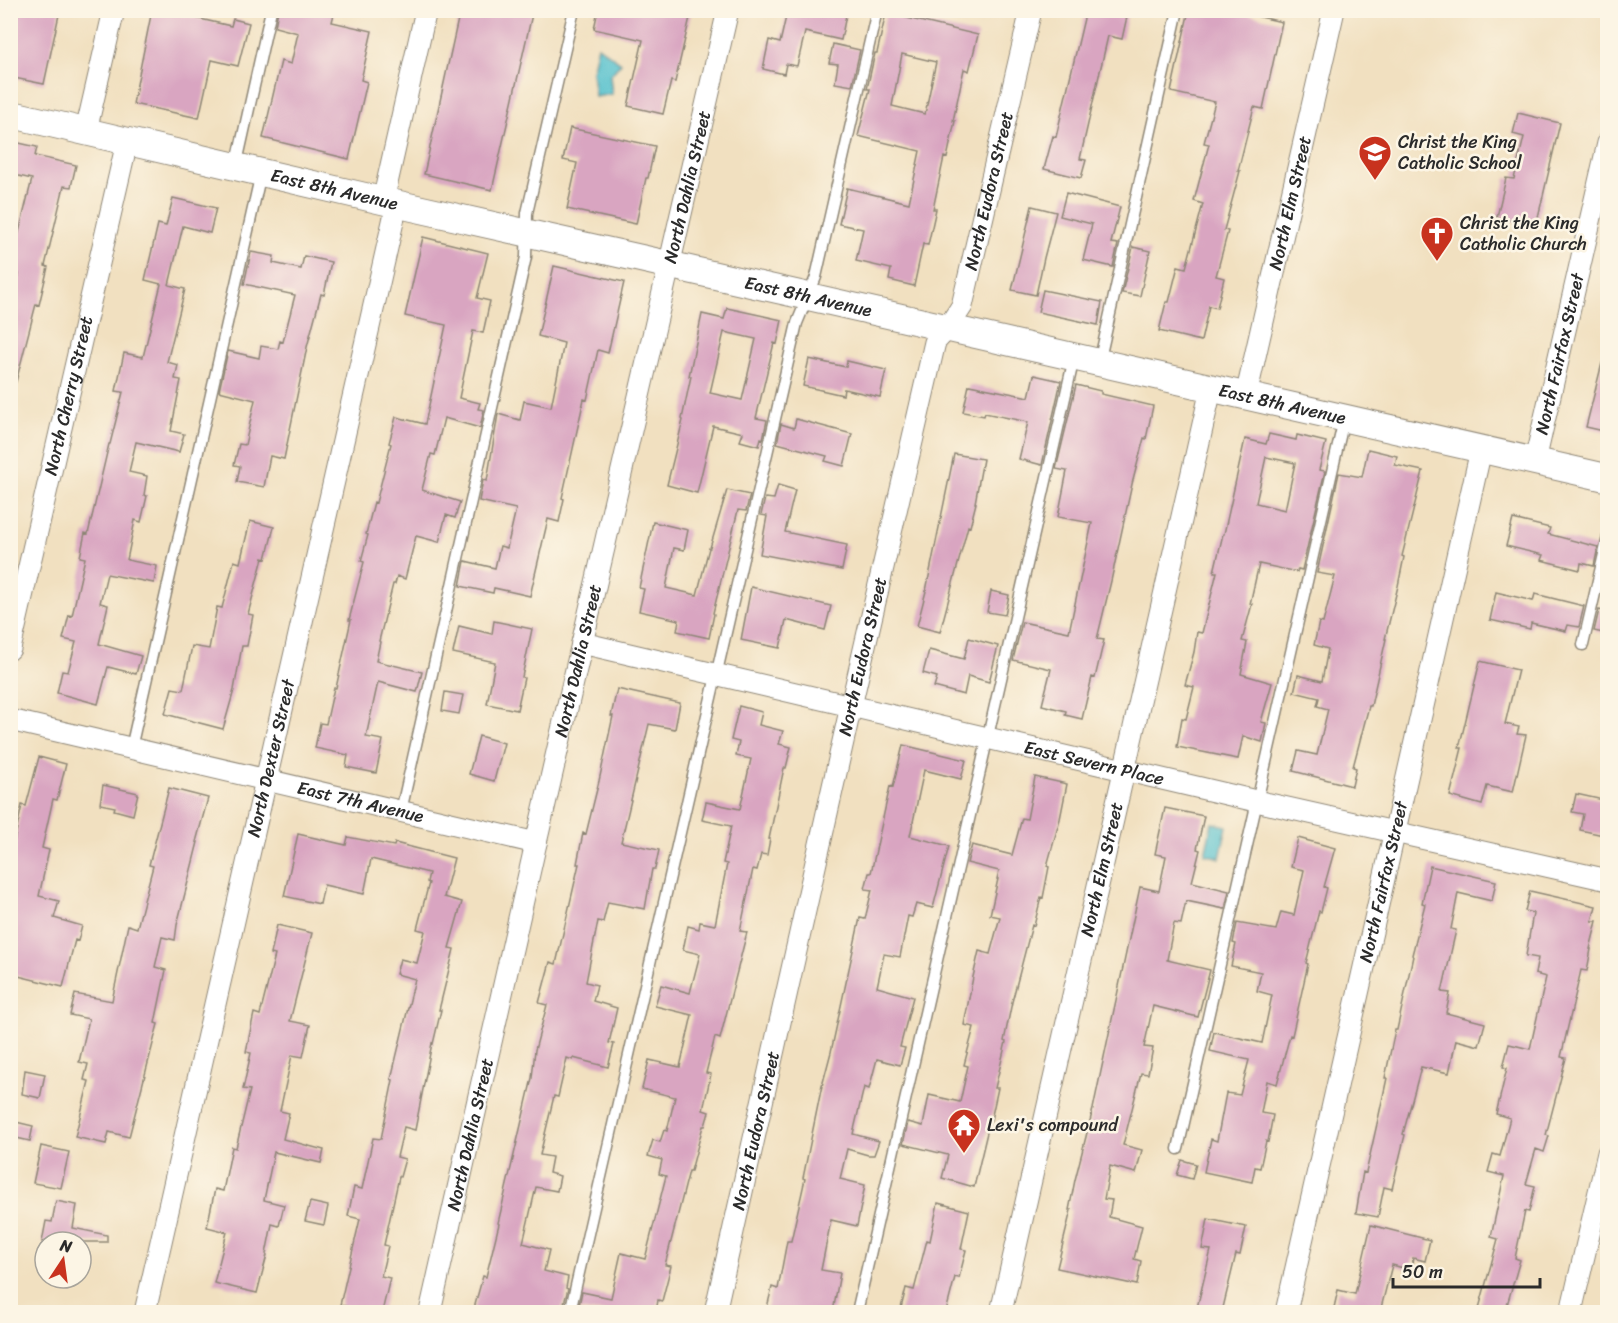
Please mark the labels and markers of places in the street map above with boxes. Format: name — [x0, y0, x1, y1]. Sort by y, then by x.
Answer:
place label: Christ the King Catholic School — [1398, 126, 1522, 179]
school or university icon: Christ the King Catholic School — [1357, 134, 1393, 181]
place label: Christ the King Catholic Church — [1460, 207, 1587, 260]
church icon: Christ the King Catholic Church — [1419, 215, 1455, 262]
temple icon: Lexi's compound — [946, 1107, 982, 1154]
place label: Lexi's compound — [987, 1109, 1119, 1141]

